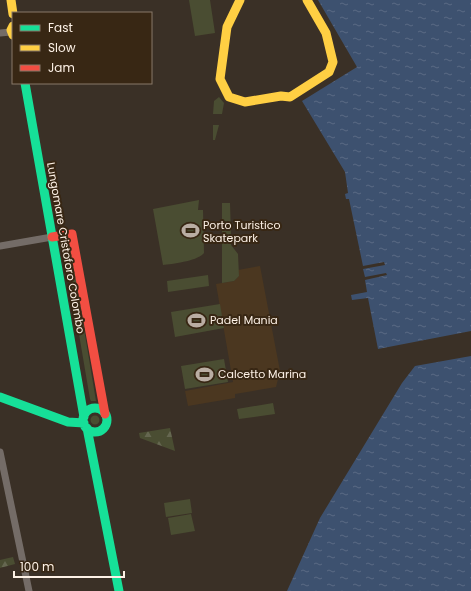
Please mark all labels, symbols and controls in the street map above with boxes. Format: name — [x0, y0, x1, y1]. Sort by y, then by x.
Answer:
legend — [12, 12, 152, 84]
text: Fast — [48, 19, 73, 36]
text: Slow — [48, 39, 76, 56]
text: Jam — [48, 59, 75, 76]
street label: Lungomare Cristoforo Colombo — [43, 161, 89, 335]
place label: Porto Turistico Skatepark — [203, 217, 280, 246]
sports icon: Porto Turistico Skatepark — [180, 221, 200, 241]
sports icon: Padel Mania — [187, 310, 207, 330]
place label: Padel Mania — [210, 312, 278, 328]
sports icon: Calcetto Marina — [195, 364, 215, 384]
place label: Calcetto Marina — [218, 366, 306, 382]
scale bar — [14, 553, 124, 579]
text: 100 m — [20, 558, 54, 575]

